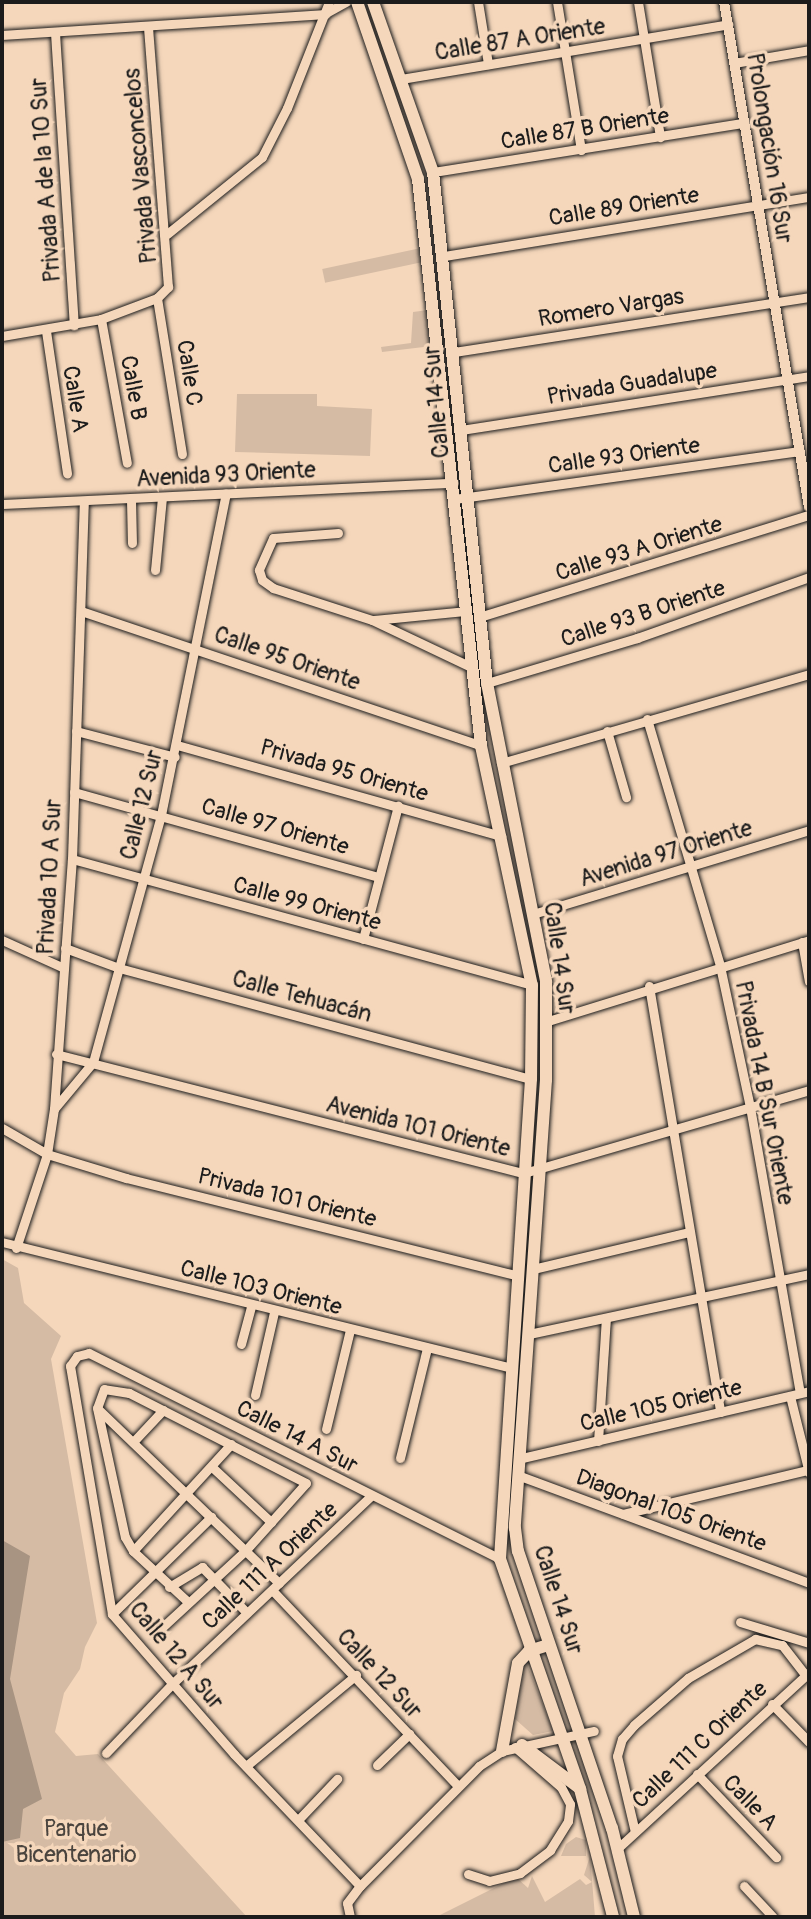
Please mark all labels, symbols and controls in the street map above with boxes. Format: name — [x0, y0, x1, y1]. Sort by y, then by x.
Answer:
street label: Calle 87 A Oriente — [433, 13, 607, 67]
street label: Prolongación 16 Sur — [740, 51, 798, 245]
street label: Privada Vasconcelos — [119, 67, 163, 265]
street label: Privada A de la 10 Sur — [25, 77, 67, 283]
street label: Calle 87 B Oriente — [499, 102, 671, 156]
street label: Calle 89 Oriente — [547, 181, 701, 233]
street label: Romero Vargas — [536, 283, 686, 333]
street label: Calle C — [170, 338, 208, 408]
street label: Calle 14 Sur — [418, 345, 456, 459]
street label: Calle B — [114, 354, 152, 422]
street label: Privada Guadalupe — [545, 357, 719, 411]
street label: Calle A — [56, 364, 94, 434]
street label: Calle 93 Oriente — [546, 432, 702, 480]
street label: Avenida 93 Oriente — [136, 457, 316, 493]
street label: Calle 93 A Oriente — [552, 511, 726, 587]
street label: Calle 93 B Oriente — [557, 574, 729, 654]
street label: Calle 95 Oriente — [210, 621, 364, 697]
street label: Privada 95 Oriente — [257, 734, 431, 808]
street label: Calle 12 Sur — [115, 747, 169, 863]
street label: Calle 97 Oriente — [198, 793, 352, 861]
street label: Privada 10 A Sur — [32, 798, 68, 956]
street label: Avenida 97 Oriente — [576, 815, 756, 893]
street label: Calle 99 Oriente — [230, 871, 384, 937]
street label: Calle 14 Sur — [537, 900, 581, 1016]
street label: Calle Tehuacán — [229, 965, 375, 1029]
street label: Privada 14 B Sur Oriente — [729, 978, 799, 1208]
street label: Avenida 101 Oriente — [323, 1091, 513, 1163]
street label: Privada 101 Oriente — [195, 1162, 379, 1234]
street label: Calle 103 Oriente — [177, 1255, 345, 1321]
street label: Calle 105 Oriente — [577, 1374, 745, 1438]
street label: Calle 14 A Sur — [232, 1395, 362, 1479]
street label: Diagonal 105 Oriente — [572, 1464, 770, 1558]
street label: Calle 111 A Oriente — [197, 1496, 343, 1636]
street label: Calle 14 Sur — [527, 1542, 589, 1658]
street label: Calle 12 A Sur — [123, 1597, 229, 1715]
street label: Calle 12 Sur — [331, 1624, 427, 1724]
street label: Calle 111 C Oriente — [627, 1675, 773, 1815]
street label: Calle A — [717, 1769, 783, 1837]
park label: Parque Bicentenario — [16, 1815, 136, 1869]

